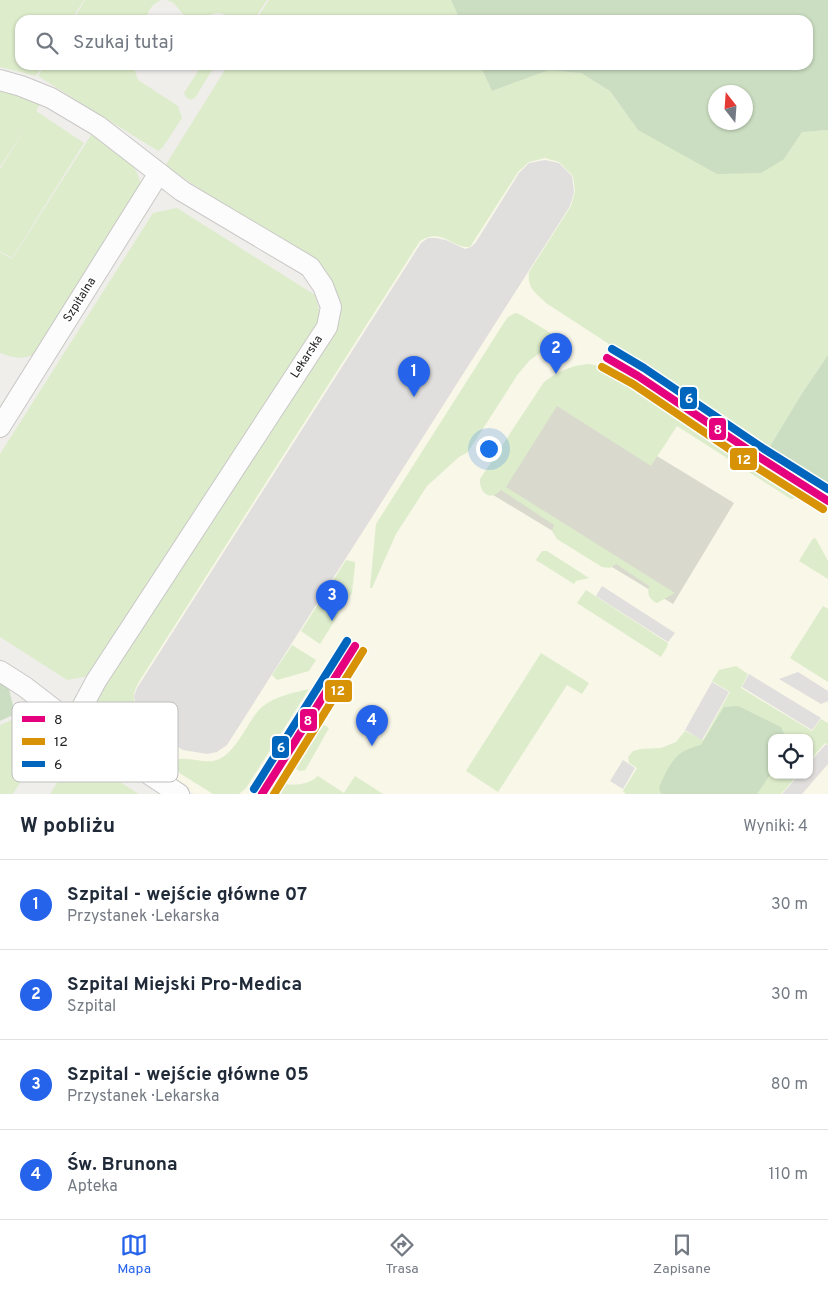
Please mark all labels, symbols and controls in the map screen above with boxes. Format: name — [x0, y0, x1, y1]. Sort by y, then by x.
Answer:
search box — [15, 15, 813, 70]
icon: search — [33, 29, 61, 57]
text: Szukaj tutaj — [73, 31, 174, 55]
north arrow — [708, 85, 753, 130]
street label: Szpitalna — [60, 275, 100, 325]
street label: Lekarska — [287, 332, 327, 382]
pin: 2 — [540, 333, 572, 374]
pin: 1 — [398, 356, 430, 397]
line badge: 6 — [679, 386, 698, 410]
text: 6 — [685, 391, 693, 408]
line badge: 8 — [708, 417, 727, 441]
text: 8 — [714, 422, 722, 439]
your location — [476, 436, 502, 462]
line badge: 12 — [729, 447, 758, 471]
text: 12 — [737, 452, 751, 469]
pin: 3 — [316, 580, 348, 621]
line badge: 12 — [324, 679, 353, 703]
text: 12 — [331, 683, 345, 700]
legend — [12, 702, 178, 782]
pin: 4 — [356, 705, 388, 746]
line badge: 8 — [299, 708, 318, 732]
text: 8 — [54, 712, 63, 729]
text: 8 — [304, 713, 312, 730]
text: 12 — [54, 734, 68, 751]
map controls — [768, 734, 813, 779]
button: locate — [768, 734, 813, 779]
line badge: 6 — [271, 735, 290, 759]
text: 6 — [277, 740, 285, 757]
text: 6 — [54, 757, 62, 774]
text: W pobliżu — [20, 813, 115, 840]
text: Wyniki: 4 — [743, 817, 808, 837]
text: Szpital - wejście główne 07 — [67, 883, 307, 907]
text: 1 — [33, 895, 39, 915]
text: 30 m — [771, 895, 808, 915]
text: Przystanek · Lekarska — [67, 907, 219, 927]
text: Szpital Miejski Pro-Medica — [67, 973, 302, 997]
text: 2 — [31, 985, 41, 1005]
text: 30 m — [771, 985, 808, 1005]
text: Szpital — [67, 997, 116, 1017]
text: Szpital - wejście główne 05 — [67, 1063, 309, 1087]
text: 3 — [31, 1075, 41, 1095]
text: 80 m — [771, 1075, 808, 1095]
text: Przystanek · Lekarska — [67, 1087, 219, 1107]
text: Św. Brunona — [67, 1153, 178, 1177]
text: 4 — [31, 1165, 41, 1185]
text: 110 m — [768, 1165, 808, 1185]
text: Apteka — [67, 1177, 118, 1197]
tab: Mapa — [117, 1231, 151, 1278]
tab: Trasa — [385, 1231, 419, 1278]
tab: Zapisane — [653, 1231, 711, 1278]

